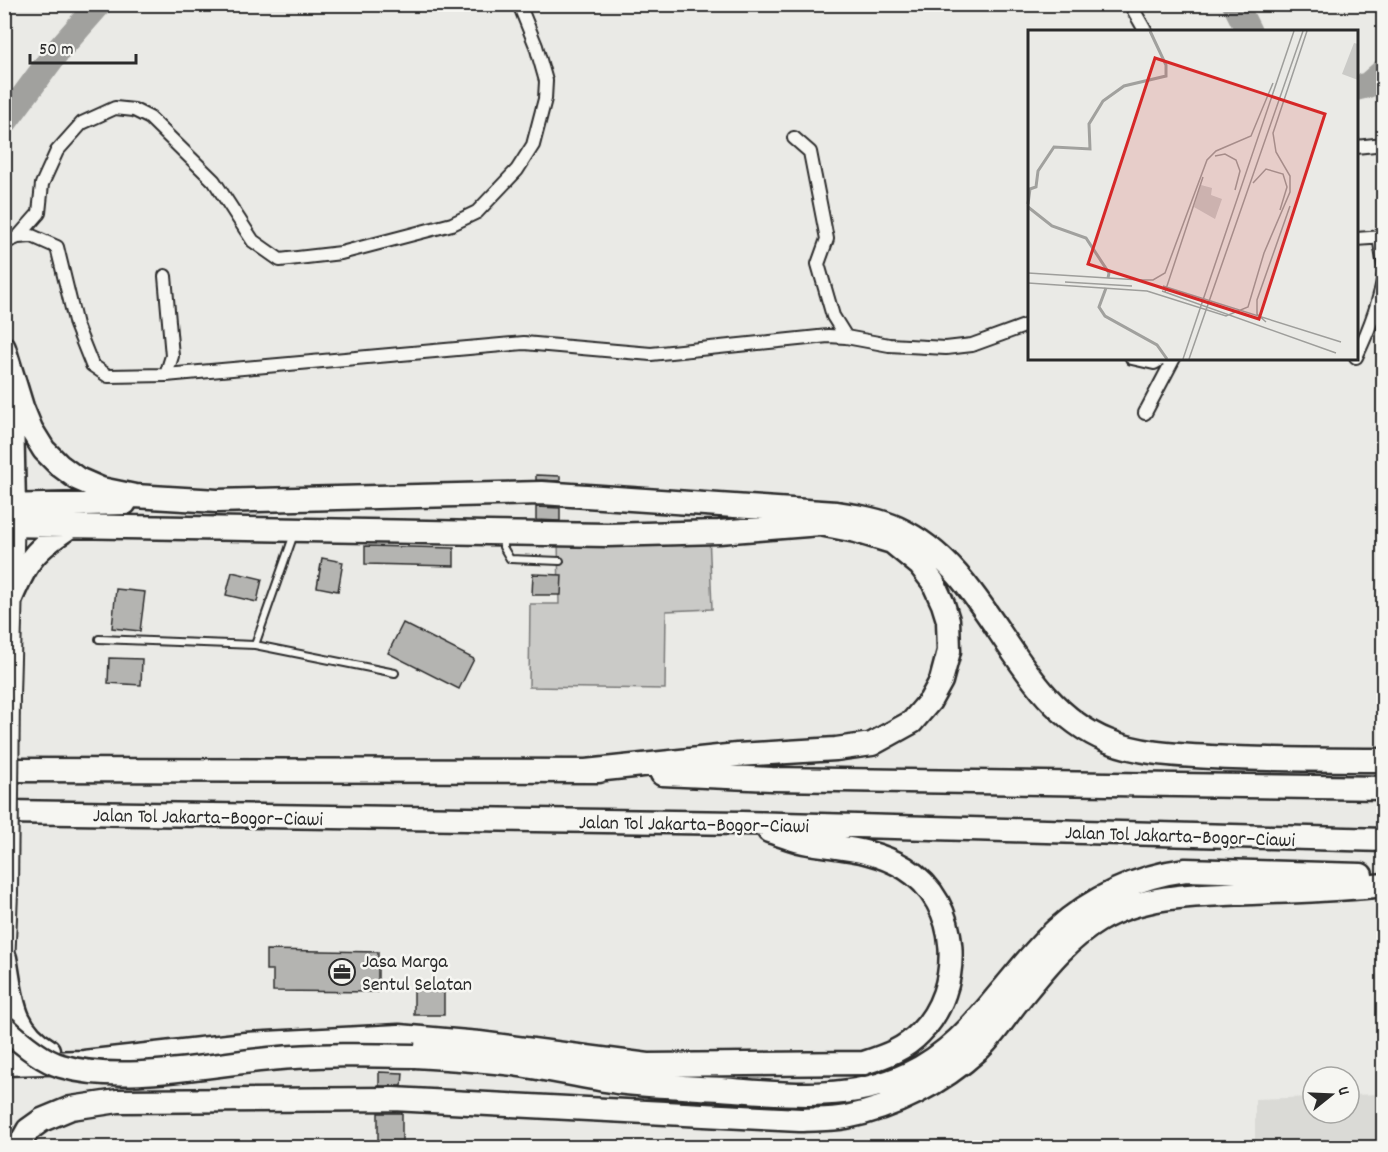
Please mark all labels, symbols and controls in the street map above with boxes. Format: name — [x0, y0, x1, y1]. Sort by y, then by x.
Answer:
scale bar — [30, 27, 136, 65]
inset map — [1028, 30, 1358, 360]
text: 50 m — [39, 38, 74, 63]
street label: Jalan Tol Jakarta–Bogor–Ciawi — [93, 803, 324, 835]
street label: Jalan Tol Jakarta–Bogor–Ciawi — [579, 810, 810, 842]
street label: Jalan Tol Jakarta–Bogor–Ciawi — [1064, 820, 1296, 856]
place label: Jasa Marga Sentul Selatan — [362, 949, 472, 1000]
office icon: Jasa Marga Sentul Selatan — [327, 957, 357, 987]
north arrow — [1301, 1065, 1361, 1125]
text: U — [1331, 1084, 1355, 1099]

